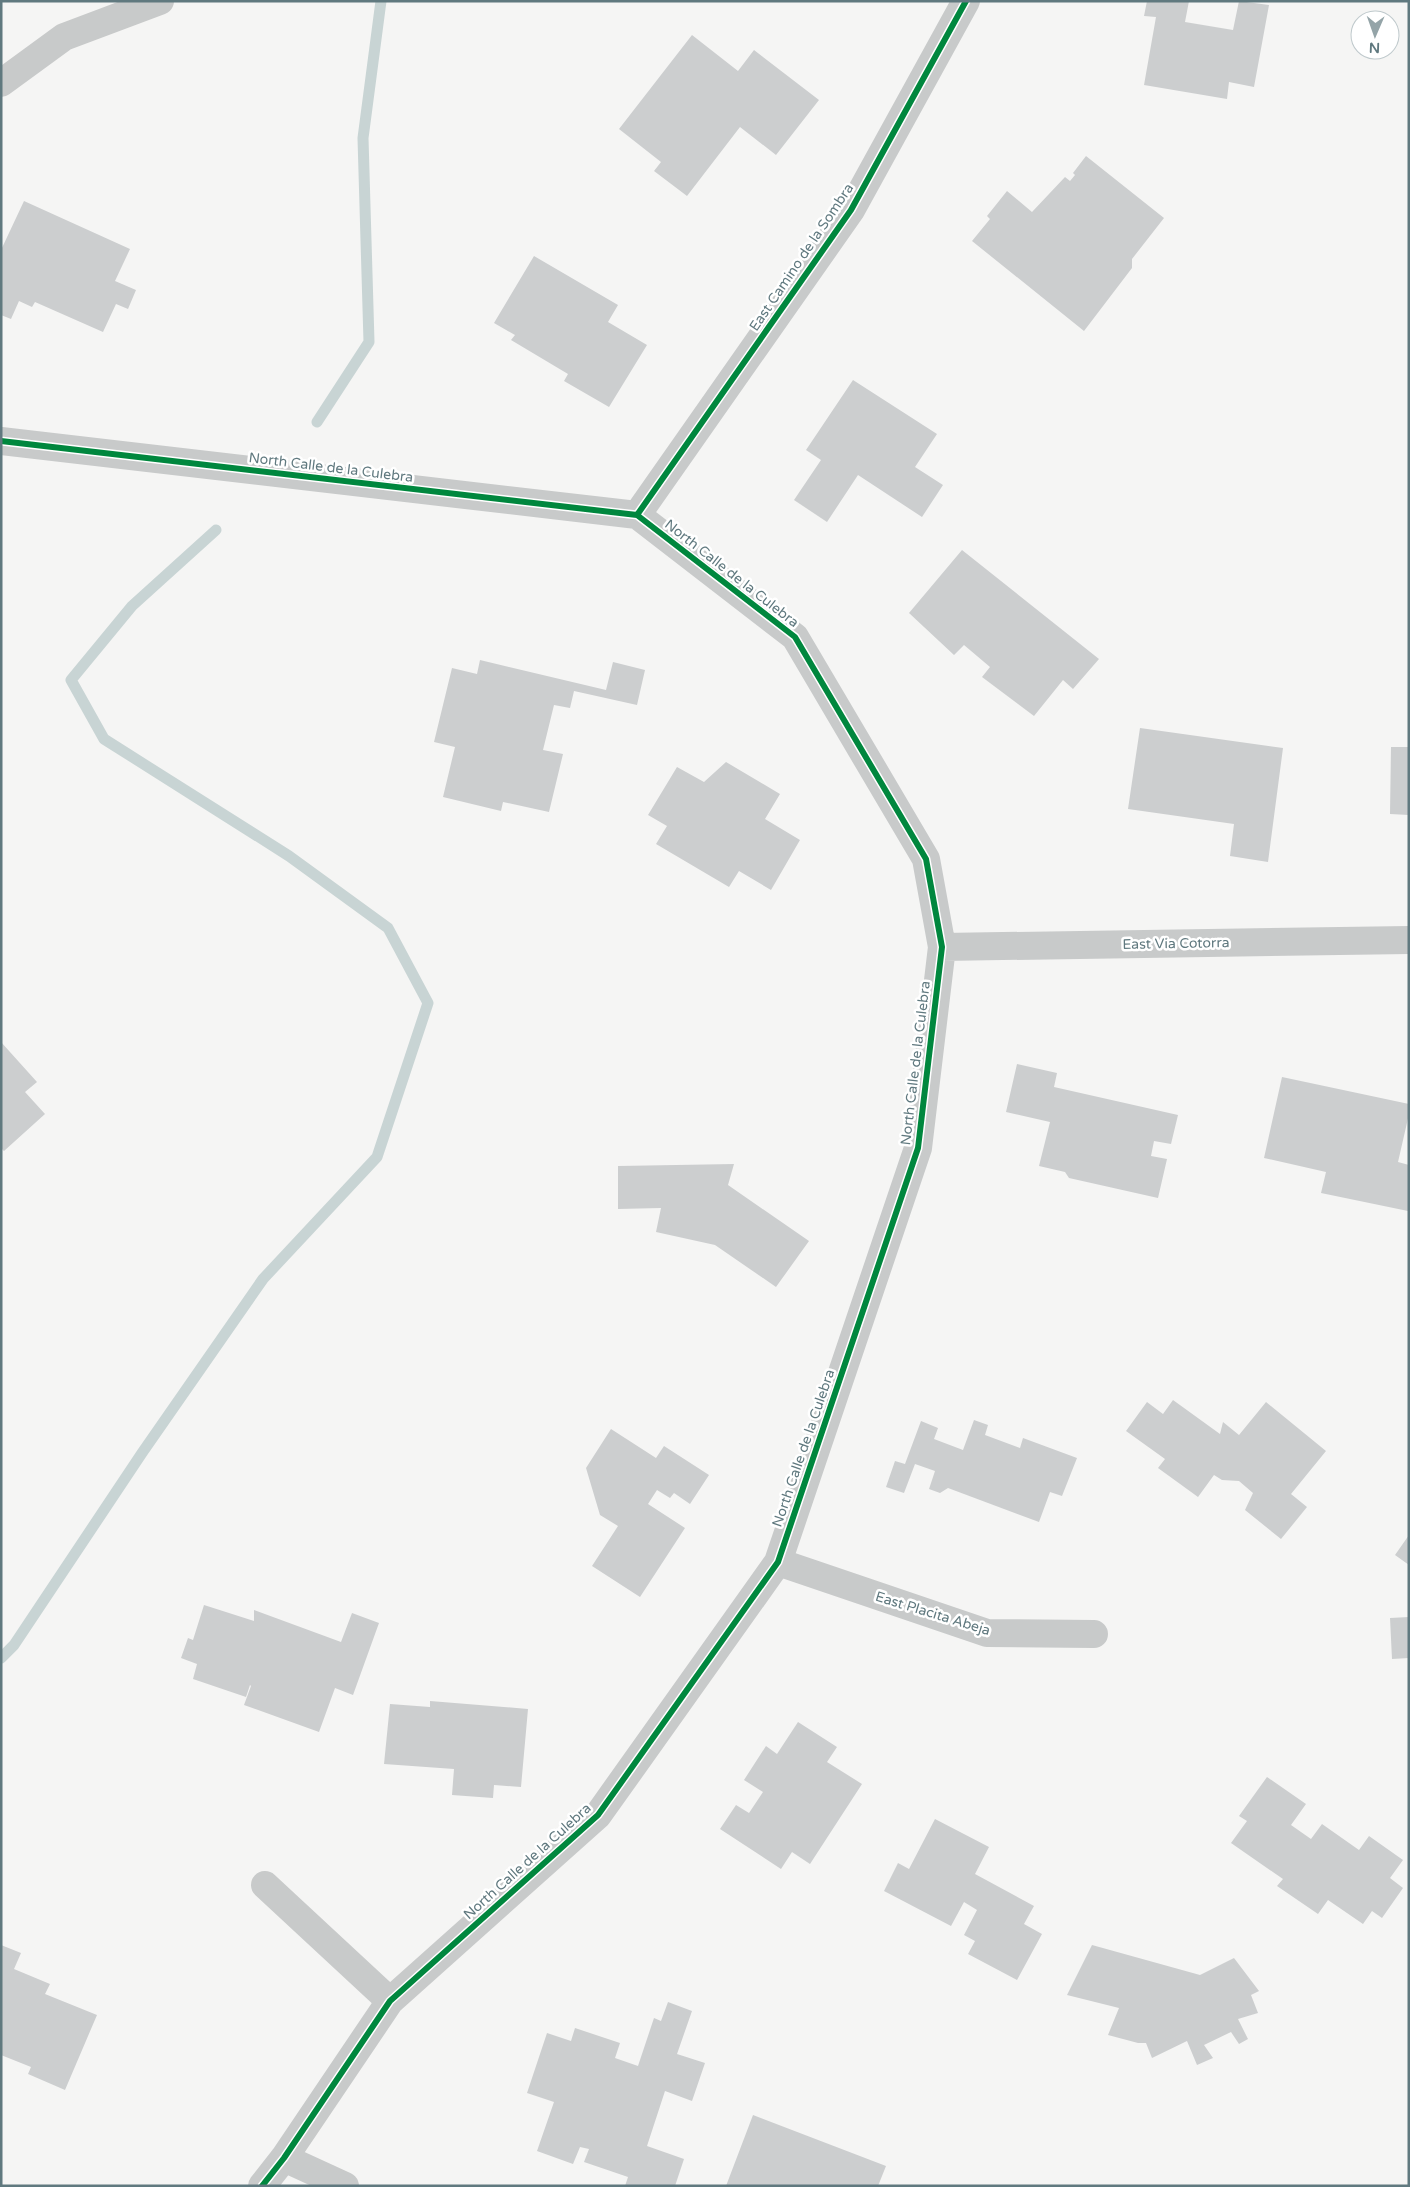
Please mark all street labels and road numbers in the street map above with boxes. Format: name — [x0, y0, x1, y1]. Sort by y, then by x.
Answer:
street label: East Camino de la Sombra — [746, 180, 857, 334]
street label: North Calle de la Culebra — [248, 449, 414, 486]
street label: North Calle de la Culebra — [661, 516, 802, 631]
street label: East Via Cotorra — [1122, 934, 1230, 953]
street label: North Calle de la Culebra — [897, 980, 934, 1146]
street label: North Calle de la Culebra — [768, 1367, 838, 1529]
street label: East Placita Abeja — [873, 1588, 992, 1639]
street label: North Calle de la Culebra — [460, 1800, 595, 1923]

